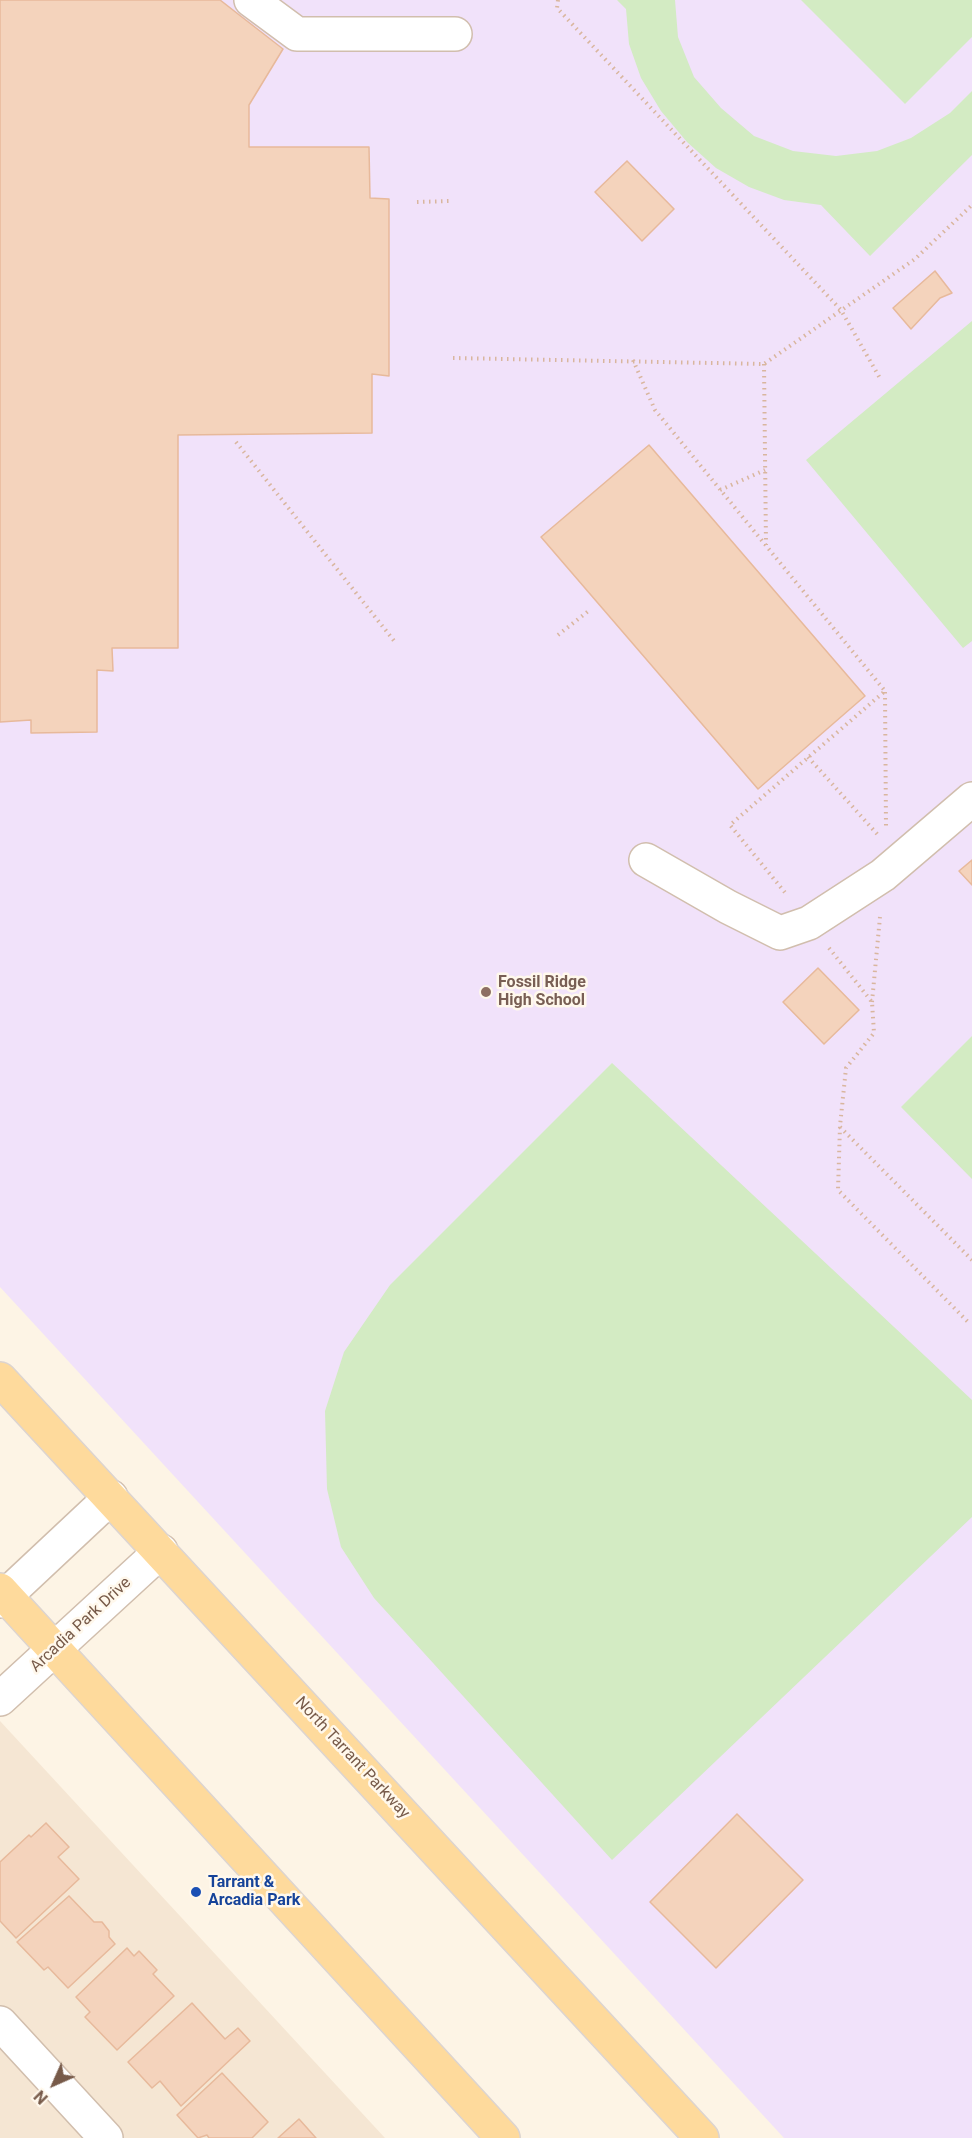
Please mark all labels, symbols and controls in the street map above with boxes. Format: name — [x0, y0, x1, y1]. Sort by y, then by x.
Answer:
place label: Fossil Ridge High School — [498, 973, 586, 1011]
marker: Fossil Ridge High School — [479, 985, 493, 999]
street label: Arcadia Park Drive — [27, 1573, 135, 1677]
street label: North Tarrant Parkway — [291, 1693, 413, 1823]
place label: Tarrant & Arcadia Park — [208, 1873, 300, 1911]
marker: Tarrant & Arcadia Park — [189, 1885, 203, 1899]
north arrow — [24, 2054, 84, 2114]
text: N — [30, 2086, 52, 2108]

